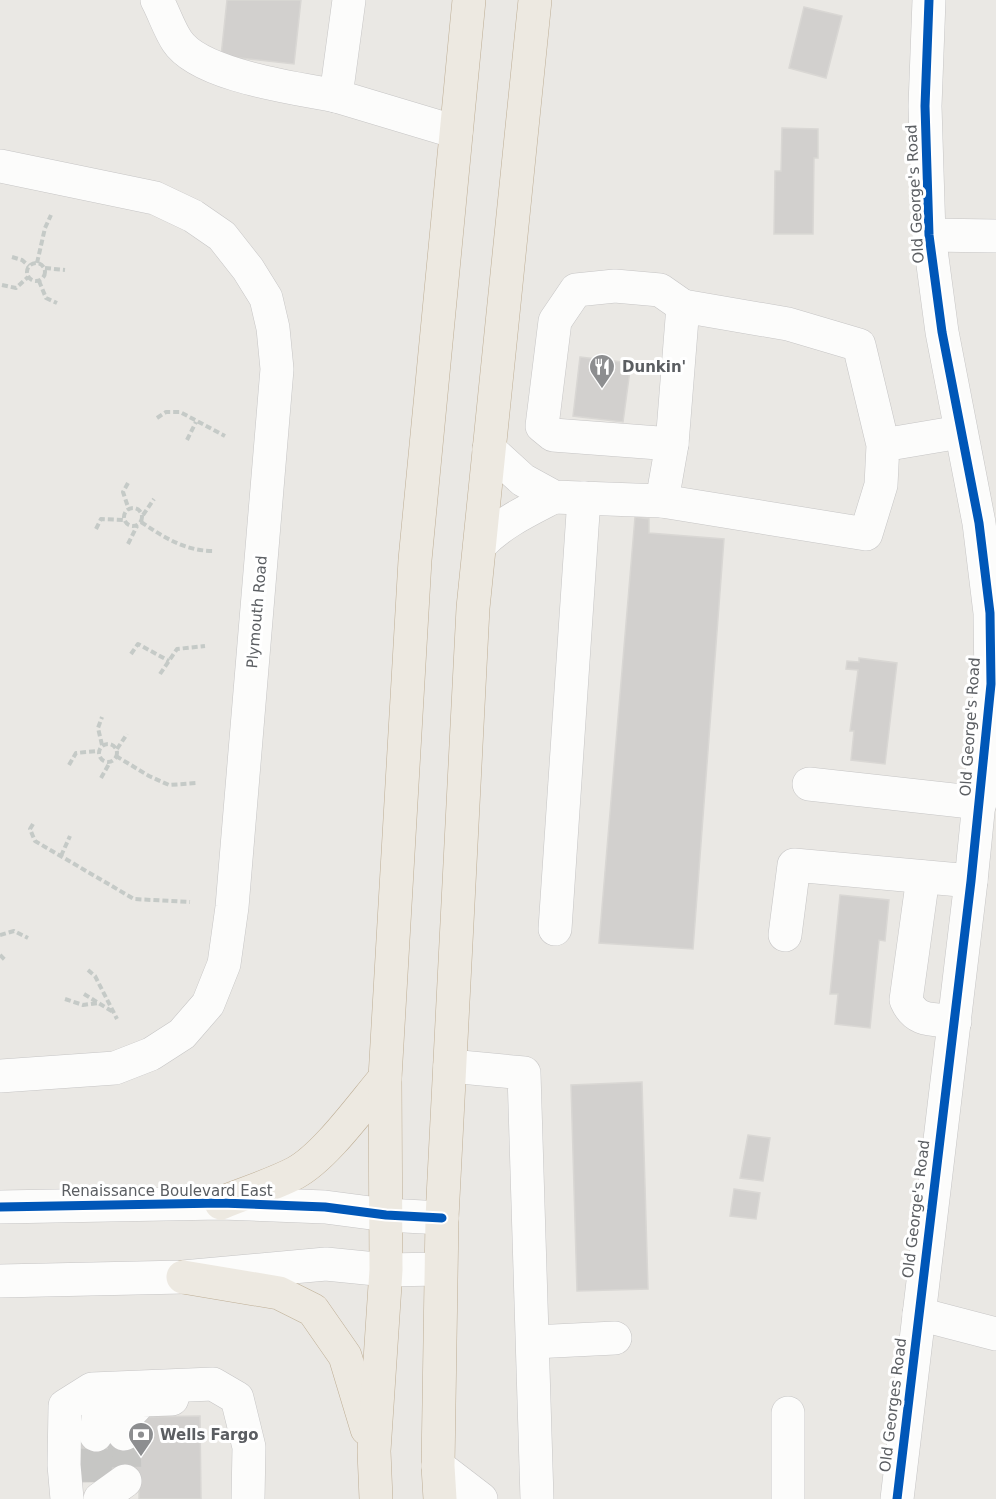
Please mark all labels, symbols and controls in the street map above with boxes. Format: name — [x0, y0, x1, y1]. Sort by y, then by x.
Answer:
street label: Old George's Road — [902, 124, 928, 264]
restaurant icon: Dunkin' — [587, 352, 617, 390]
place label: Dunkin' — [622, 358, 686, 376]
street label: Plymouth Road — [243, 555, 271, 669]
street label: Old George's Road — [956, 657, 984, 797]
street label: Old George's Road — [899, 1139, 933, 1279]
street label: Renaissance Boulevard East — [61, 1182, 273, 1200]
street label: Old Georges Road — [876, 1337, 910, 1473]
bank icon: Wells Fargo — [126, 1420, 156, 1458]
place label: Wells Fargo — [160, 1426, 259, 1444]

